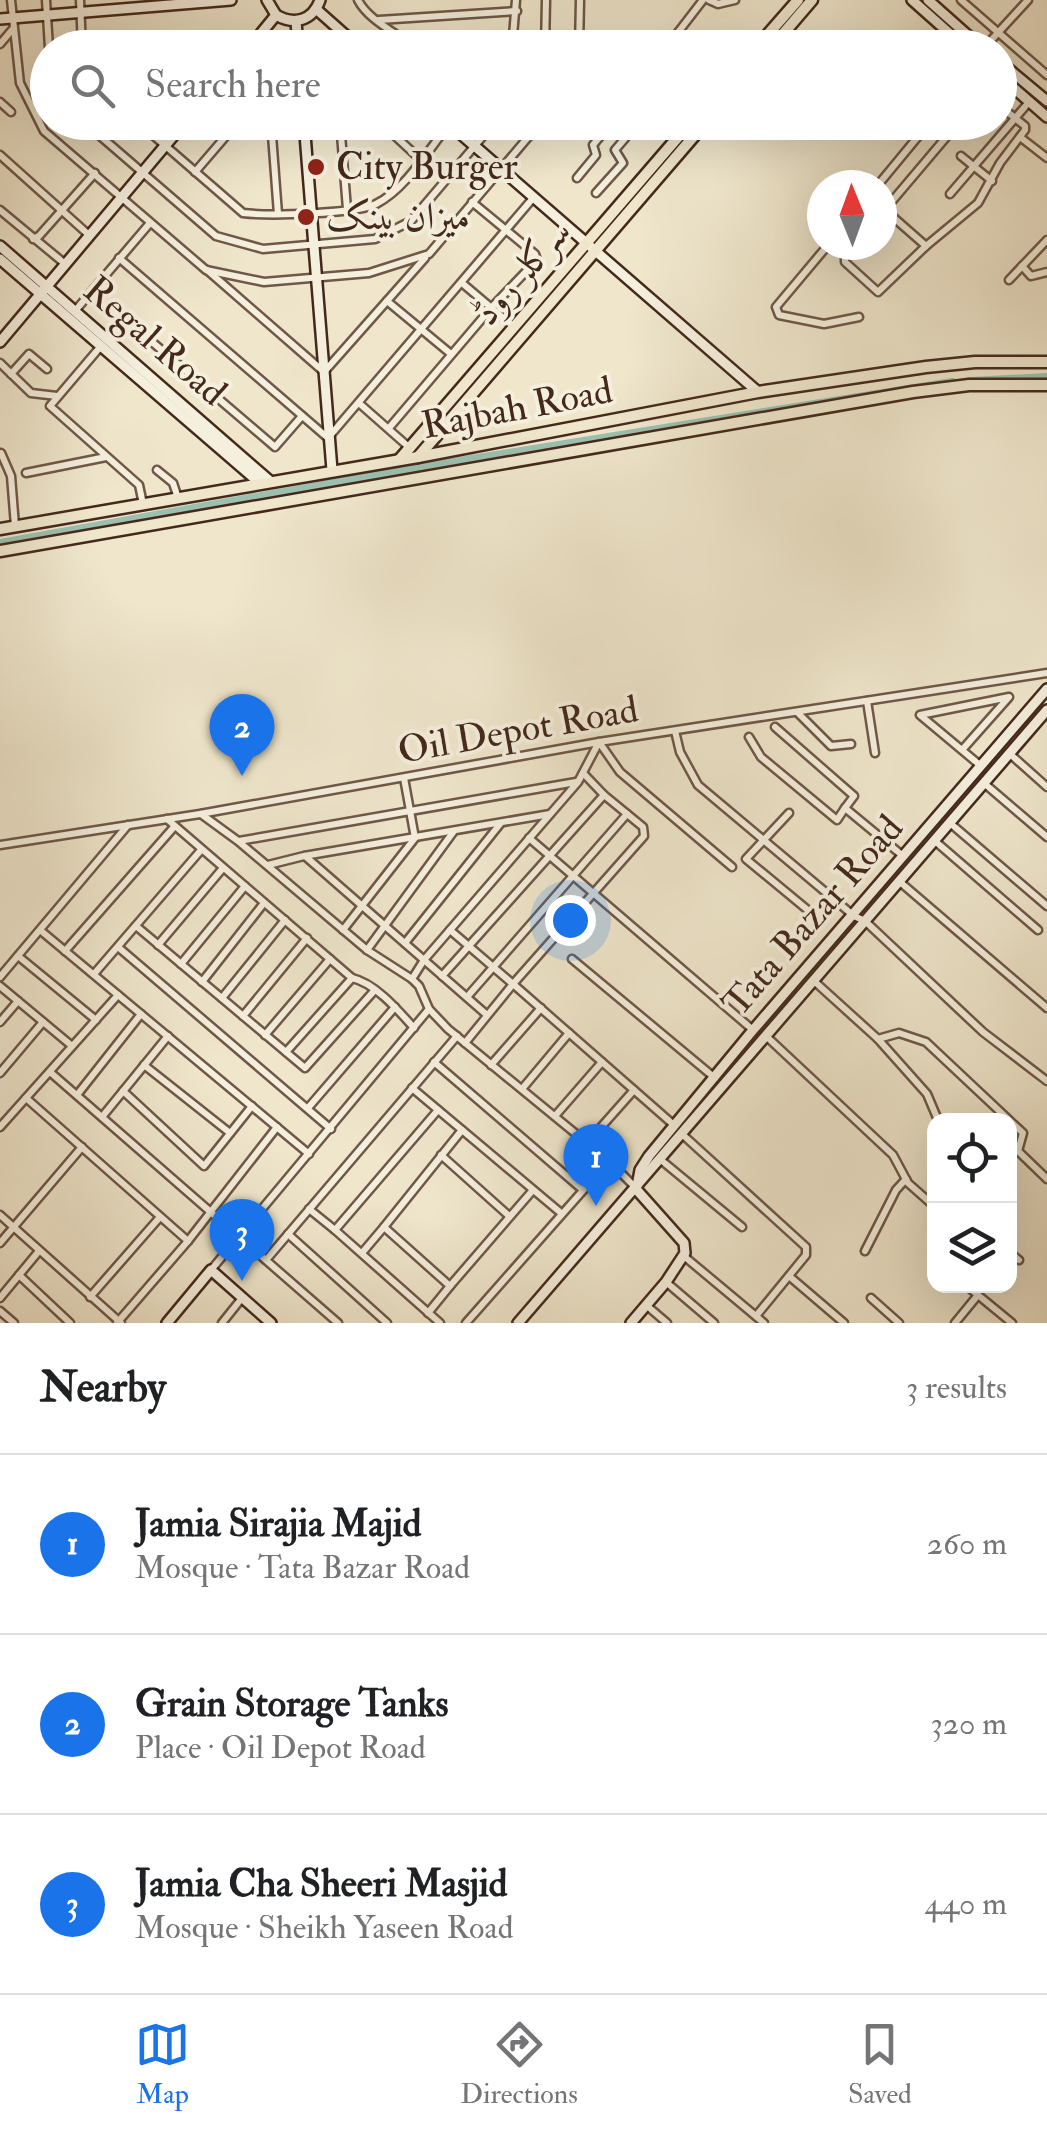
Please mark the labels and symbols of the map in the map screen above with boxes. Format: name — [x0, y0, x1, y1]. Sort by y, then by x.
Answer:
place label: City Burger — [336, 143, 518, 191]
marker: City Burger — [305, 156, 327, 178]
north arrow — [807, 170, 897, 260]
place label: میزان بینک — [326, 193, 470, 241]
marker: میزان بینک — [295, 206, 317, 228]
street label: سرکلر روڈ — [462, 208, 582, 336]
street label: Regal Road — [73, 266, 237, 416]
street label: Rajbah Road — [418, 366, 617, 450]
street label: Oil Depot Road — [394, 685, 642, 775]
pin: 2 — [210, 694, 274, 776]
street label: Tata Bazar Road — [712, 805, 914, 1027]
your location — [545, 895, 596, 946]
pin: 1 — [564, 1124, 628, 1206]
pin: 3 — [210, 1198, 274, 1281]

